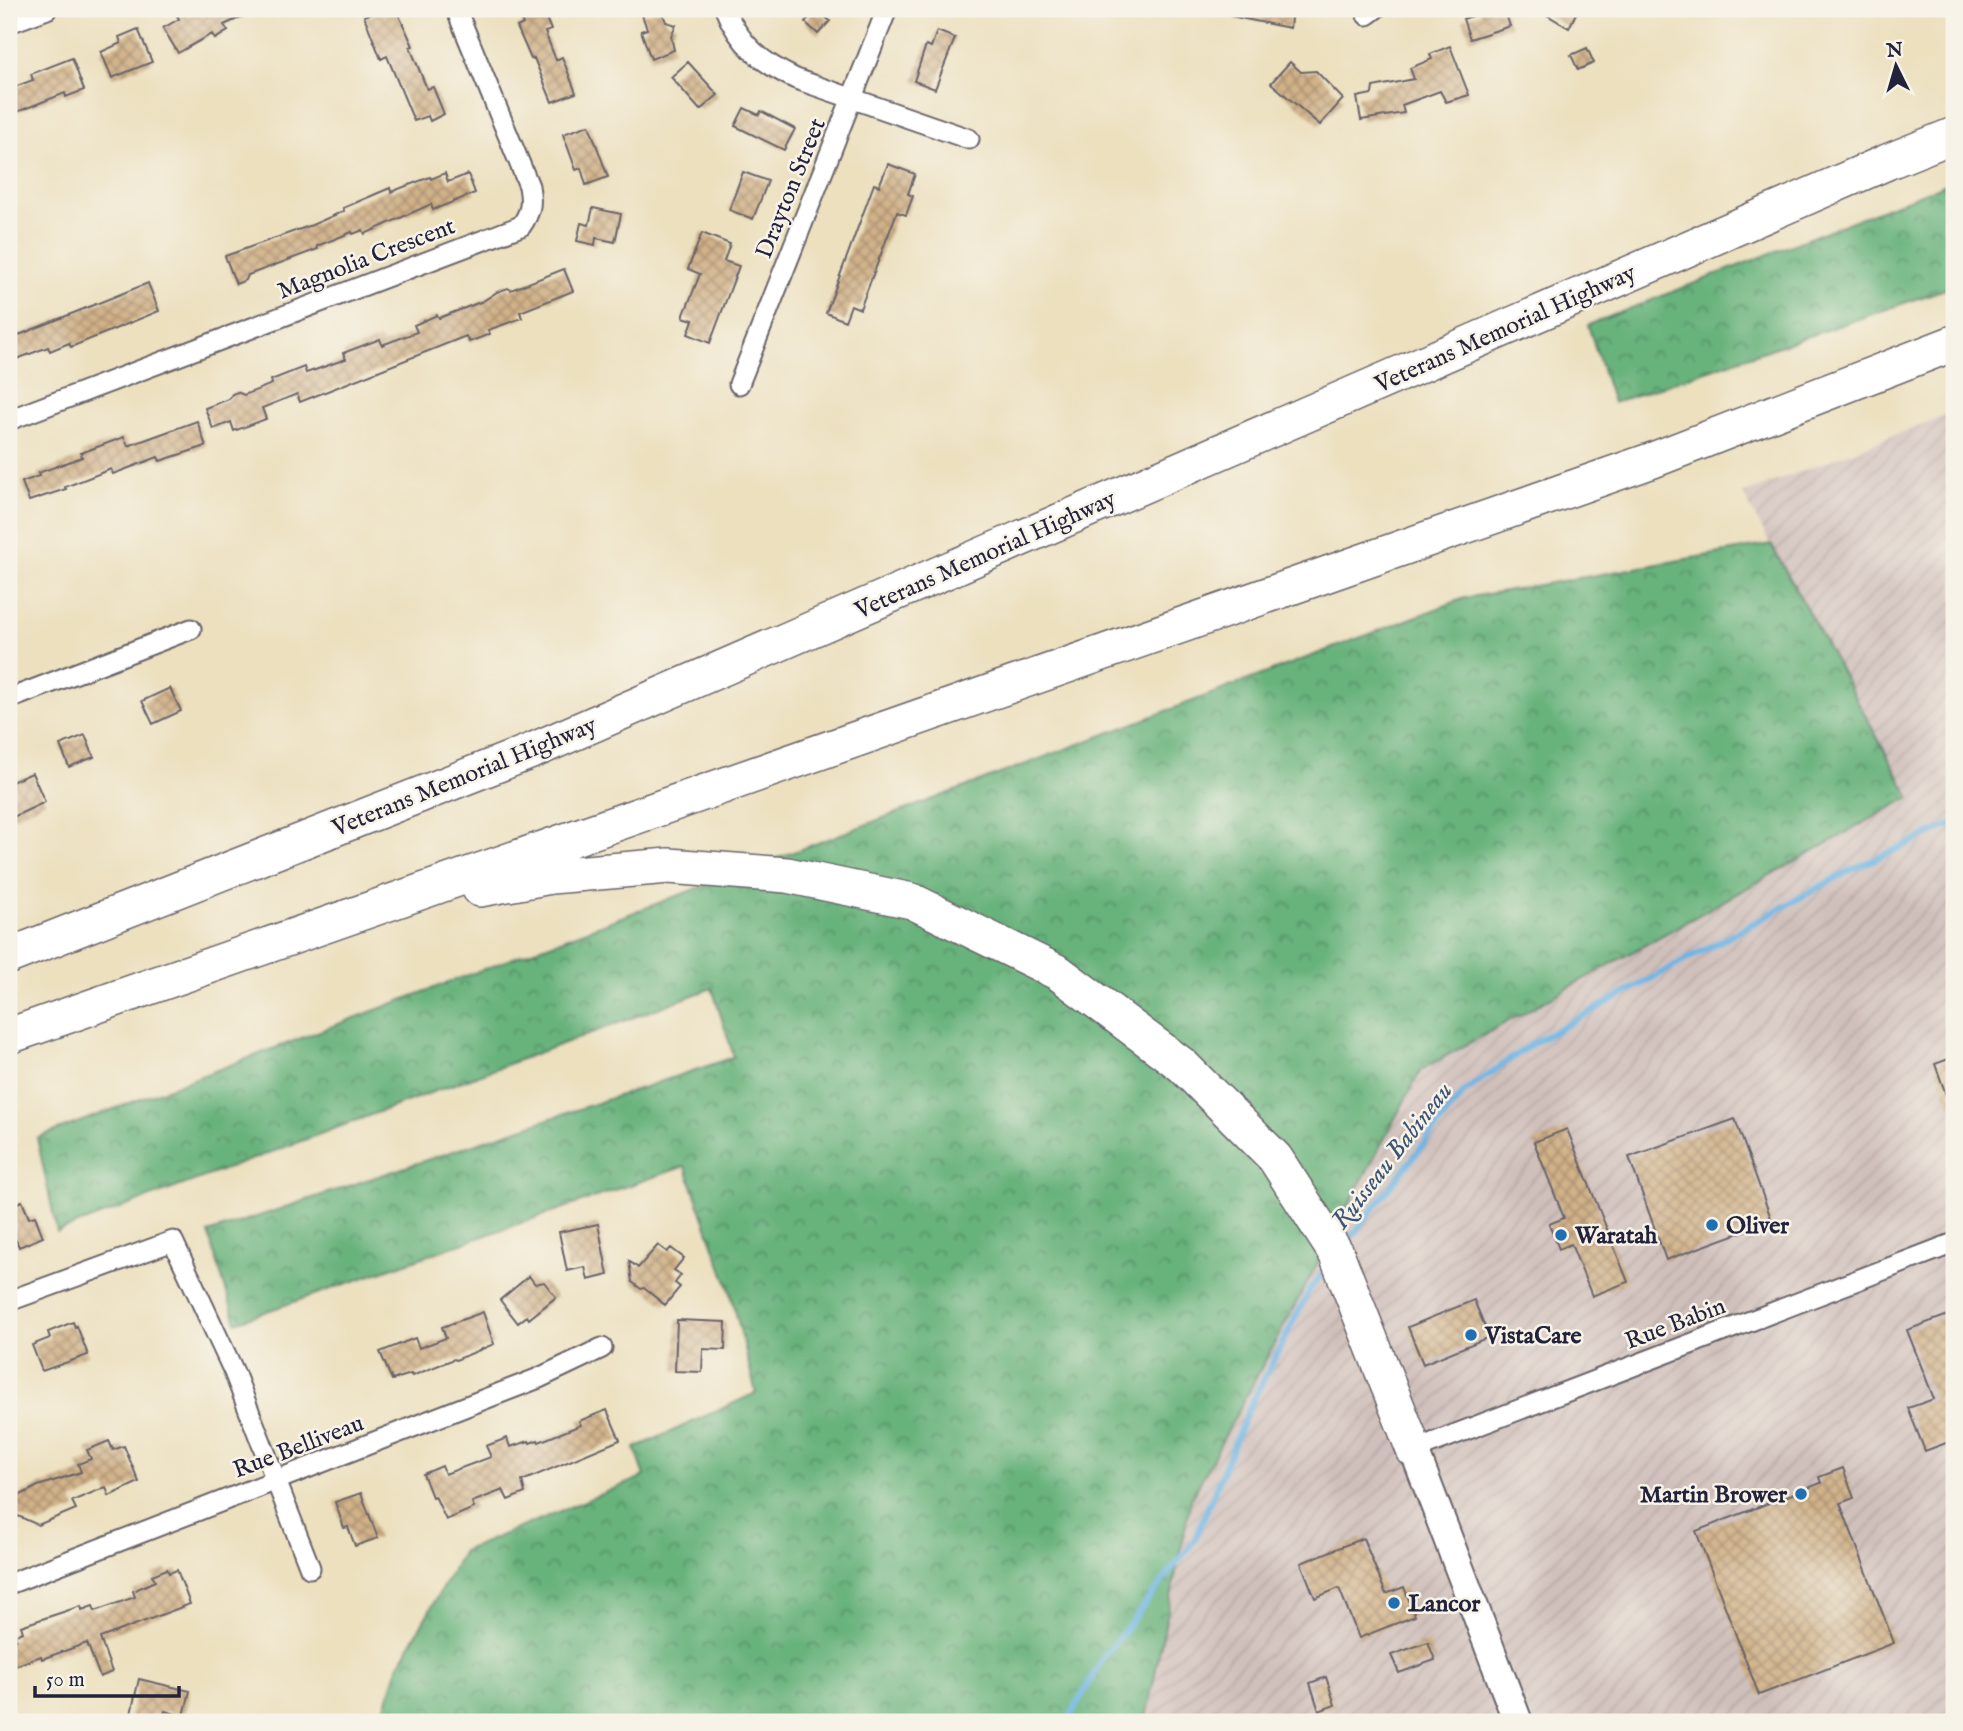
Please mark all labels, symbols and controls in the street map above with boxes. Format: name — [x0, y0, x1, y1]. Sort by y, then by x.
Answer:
north arrow — [1862, 32, 1932, 102]
text: N — [1884, 38, 1904, 64]
street label: Drayton Street — [749, 114, 834, 263]
street label: Magnolia Crescent — [273, 211, 460, 308]
street label: Veterans Memorial Highway — [1369, 258, 1641, 401]
street label: Veterans Memorial Highway — [849, 484, 1121, 627]
street label: Veterans Memorial Highway — [327, 710, 602, 845]
water label: Ruisseau Babineau — [1324, 1075, 1460, 1236]
place label: Oliver — [1726, 1211, 1789, 1242]
marker: Oliver — [1704, 1217, 1720, 1233]
place label: Waratah — [1574, 1221, 1658, 1252]
marker: Waratah — [1553, 1227, 1569, 1243]
street label: Rue Babin — [1621, 1291, 1730, 1358]
place label: VistaCare — [1484, 1321, 1582, 1352]
marker: VistaCare — [1463, 1327, 1479, 1343]
street label: Rue Belliveau — [229, 1408, 368, 1487]
place label: Martin Brower — [1640, 1480, 1787, 1511]
marker: Martin Brower — [1793, 1486, 1809, 1502]
place label: Lancor — [1408, 1589, 1480, 1620]
marker: Lancor — [1386, 1595, 1402, 1611]
scale bar — [35, 1654, 178, 1698]
text: 50 m — [46, 1667, 85, 1694]

